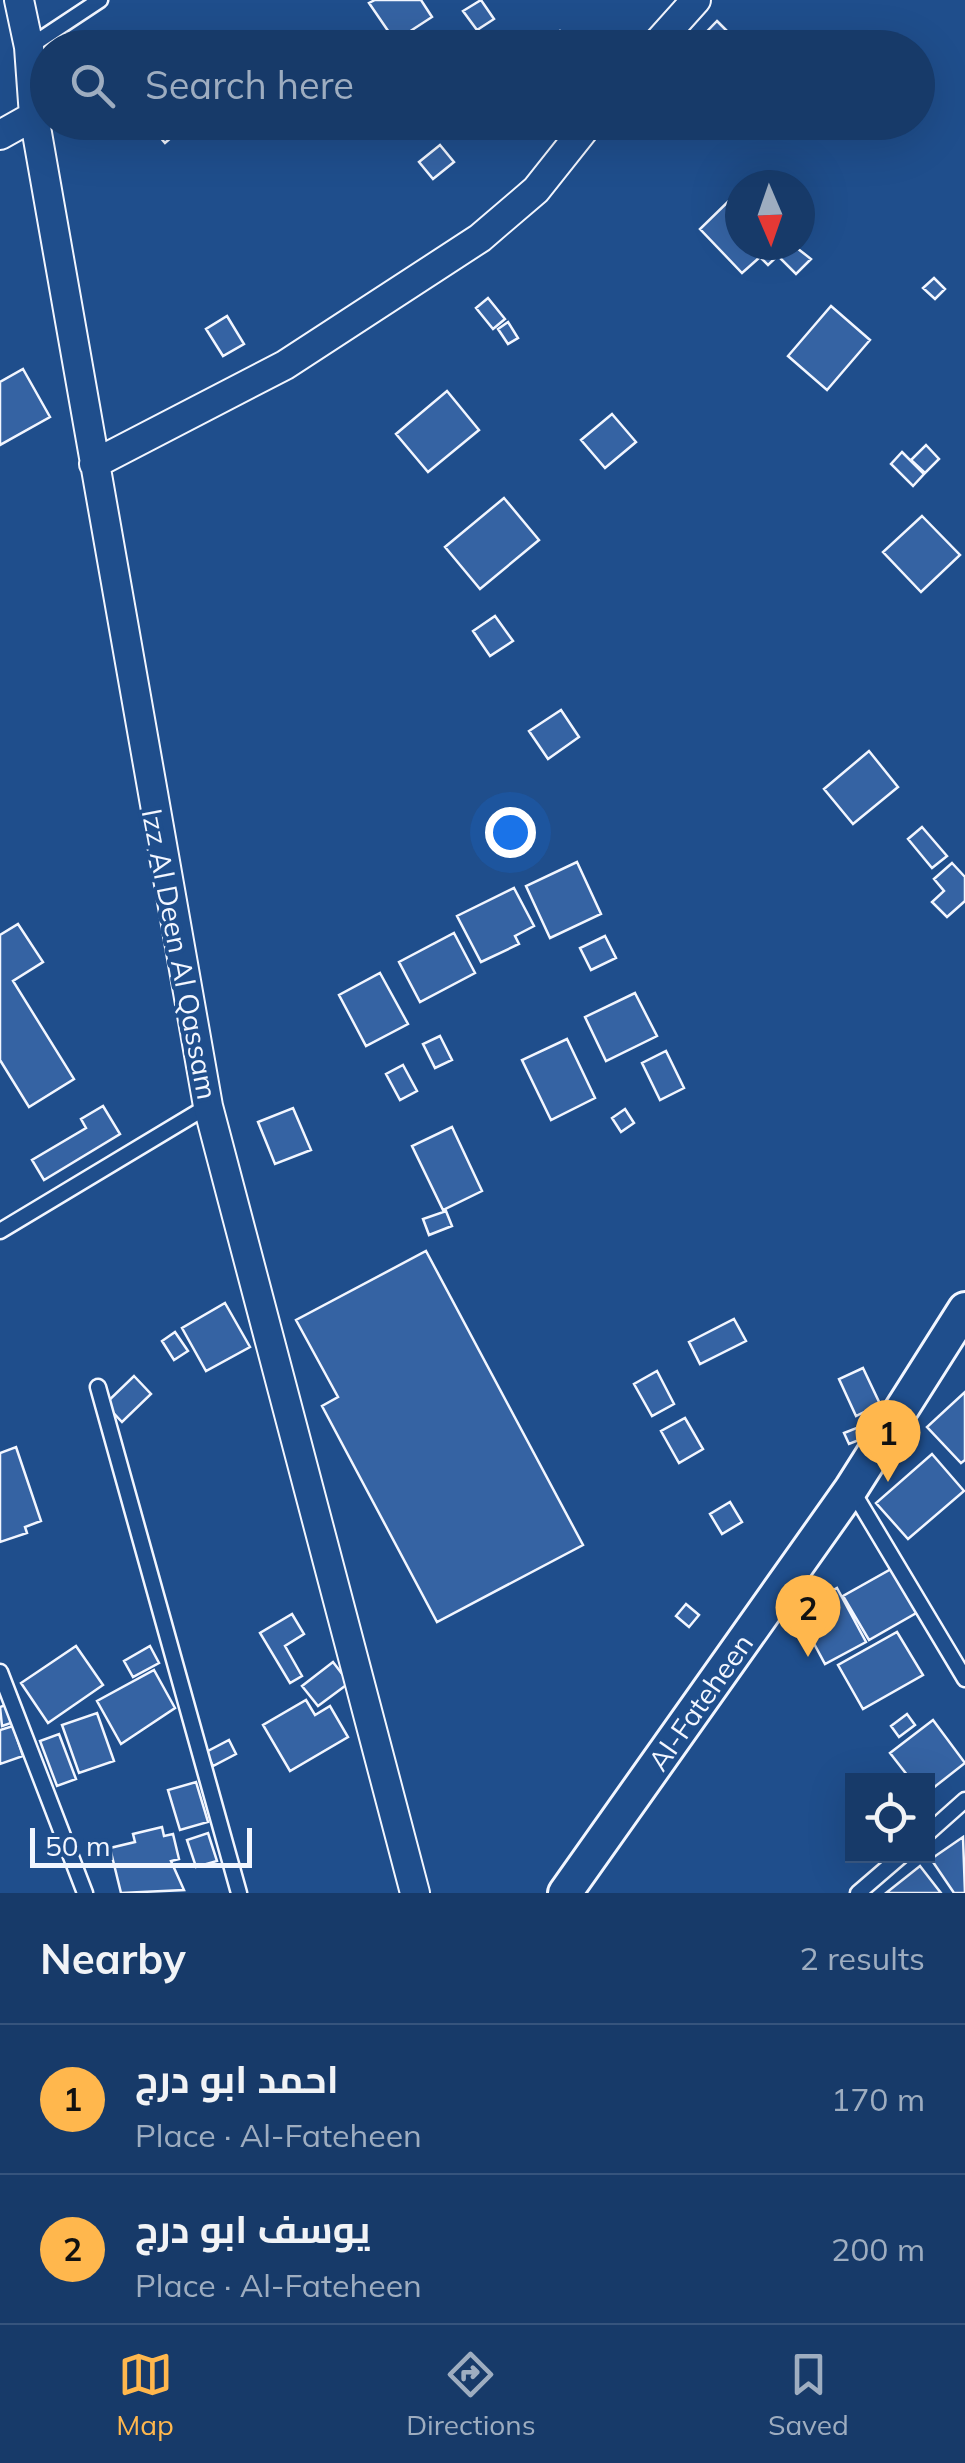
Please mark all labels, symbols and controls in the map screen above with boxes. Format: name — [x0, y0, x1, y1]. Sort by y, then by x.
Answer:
search box — [30, 30, 935, 140]
icon: search — [65, 58, 120, 113]
text: Search here — [145, 61, 354, 109]
north arrow — [725, 170, 815, 260]
street label: Izz Al Deen Al Qassam — [135, 806, 225, 1102]
your location — [485, 807, 536, 858]
pin: 1 — [856, 1400, 920, 1482]
pin: 2 — [776, 1574, 840, 1657]
street label: Al-Fateheen — [640, 1627, 760, 1777]
map controls — [845, 1773, 935, 1863]
button: locate — [845, 1773, 935, 1863]
scale bar — [30, 1823, 252, 1868]
text: 50 m — [45, 1828, 111, 1863]
text: Nearby — [40, 1932, 186, 1985]
text: 2 results — [800, 1938, 925, 1978]
text: احمد ابو درج — [135, 2055, 339, 2103]
text: 1 — [63, 2079, 82, 2119]
text: 170 m — [831, 2079, 925, 2119]
text: Place · Al-Fateheen — [135, 2115, 422, 2155]
text: يوسف ابو درج — [135, 2205, 370, 2253]
text: 2 — [63, 2229, 82, 2269]
text: 200 m — [831, 2229, 925, 2269]
text: Place · Al-Fateheen — [135, 2265, 422, 2305]
tab: Map — [116, 2347, 174, 2442]
tab: Directions — [406, 2347, 536, 2442]
tab: Saved — [768, 2347, 849, 2442]

